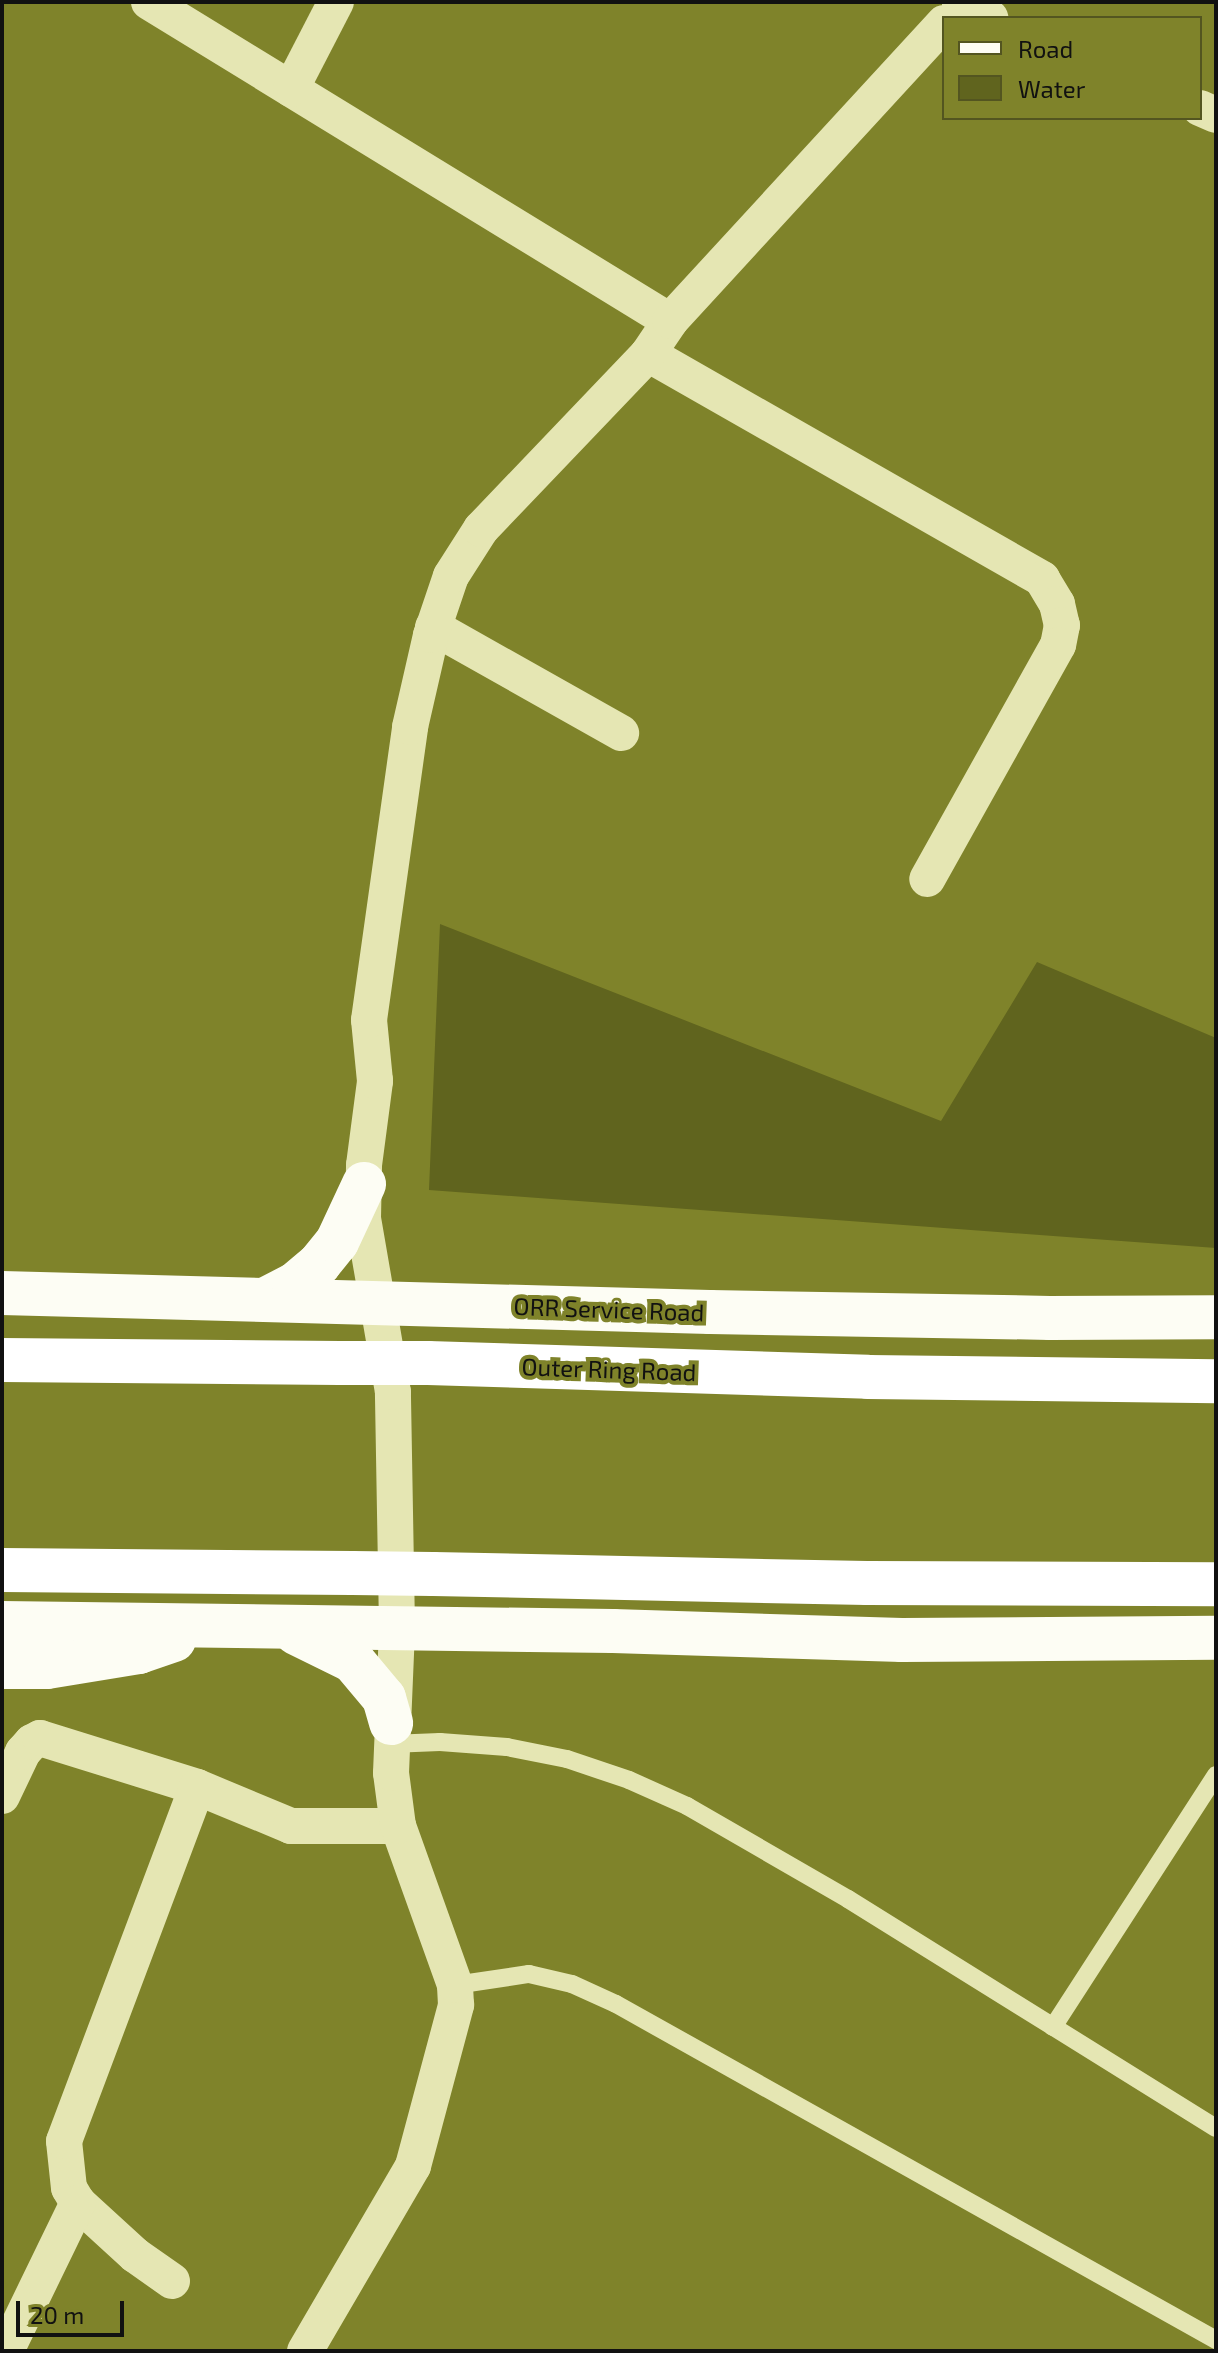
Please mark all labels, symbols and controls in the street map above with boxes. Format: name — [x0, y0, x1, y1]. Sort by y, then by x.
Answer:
legend — [942, 16, 1202, 120]
text: Road — [1018, 34, 1073, 63]
text: Water — [1018, 74, 1085, 103]
street label: ORR Service Road — [513, 1291, 705, 1327]
street label: Outer Ring Road — [521, 1352, 697, 1386]
scale bar — [20, 2285, 128, 2335]
text: 20 m — [30, 2300, 84, 2329]

